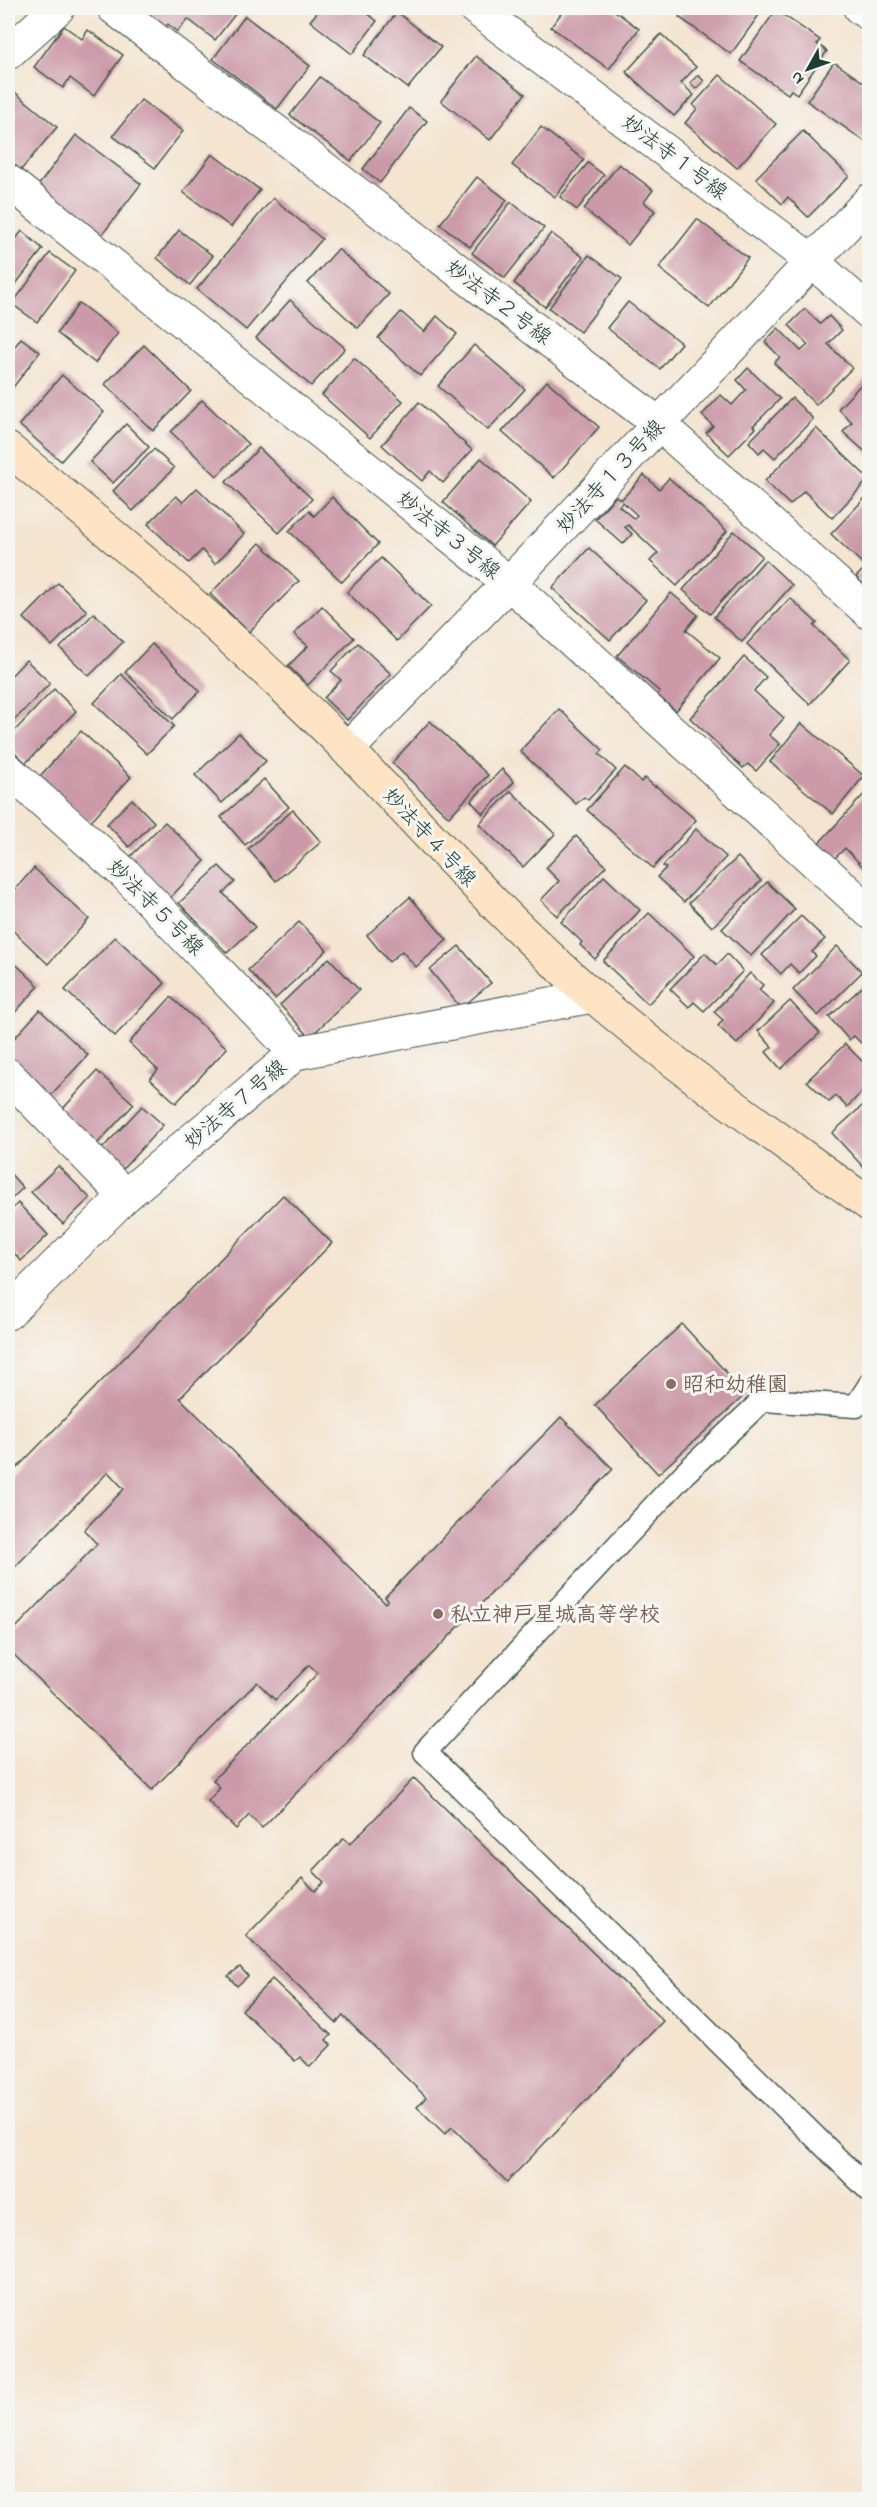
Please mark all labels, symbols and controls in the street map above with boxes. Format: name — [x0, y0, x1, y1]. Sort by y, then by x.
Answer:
north arrow — [778, 39, 838, 99]
text: N — [785, 65, 811, 89]
street label: 妙法寺１号線 — [614, 109, 733, 208]
street label: 妙法寺２号線 — [438, 254, 557, 353]
street label: 妙法寺１３号線 — [550, 413, 673, 541]
street label: 妙法寺３号線 — [389, 485, 506, 588]
street label: 妙法寺４号線 — [375, 782, 482, 895]
street label: 妙法寺５号線 — [99, 853, 210, 964]
street label: 妙法寺７号線 — [178, 1054, 294, 1158]
place label: 昭和幼稚園 — [683, 1371, 788, 1401]
marker: 昭和幼稚園 — [664, 1377, 678, 1391]
place label: 私立神戸星城高等学校 — [450, 1601, 660, 1631]
marker: 私立神戸星城高等学校 — [431, 1607, 445, 1621]

